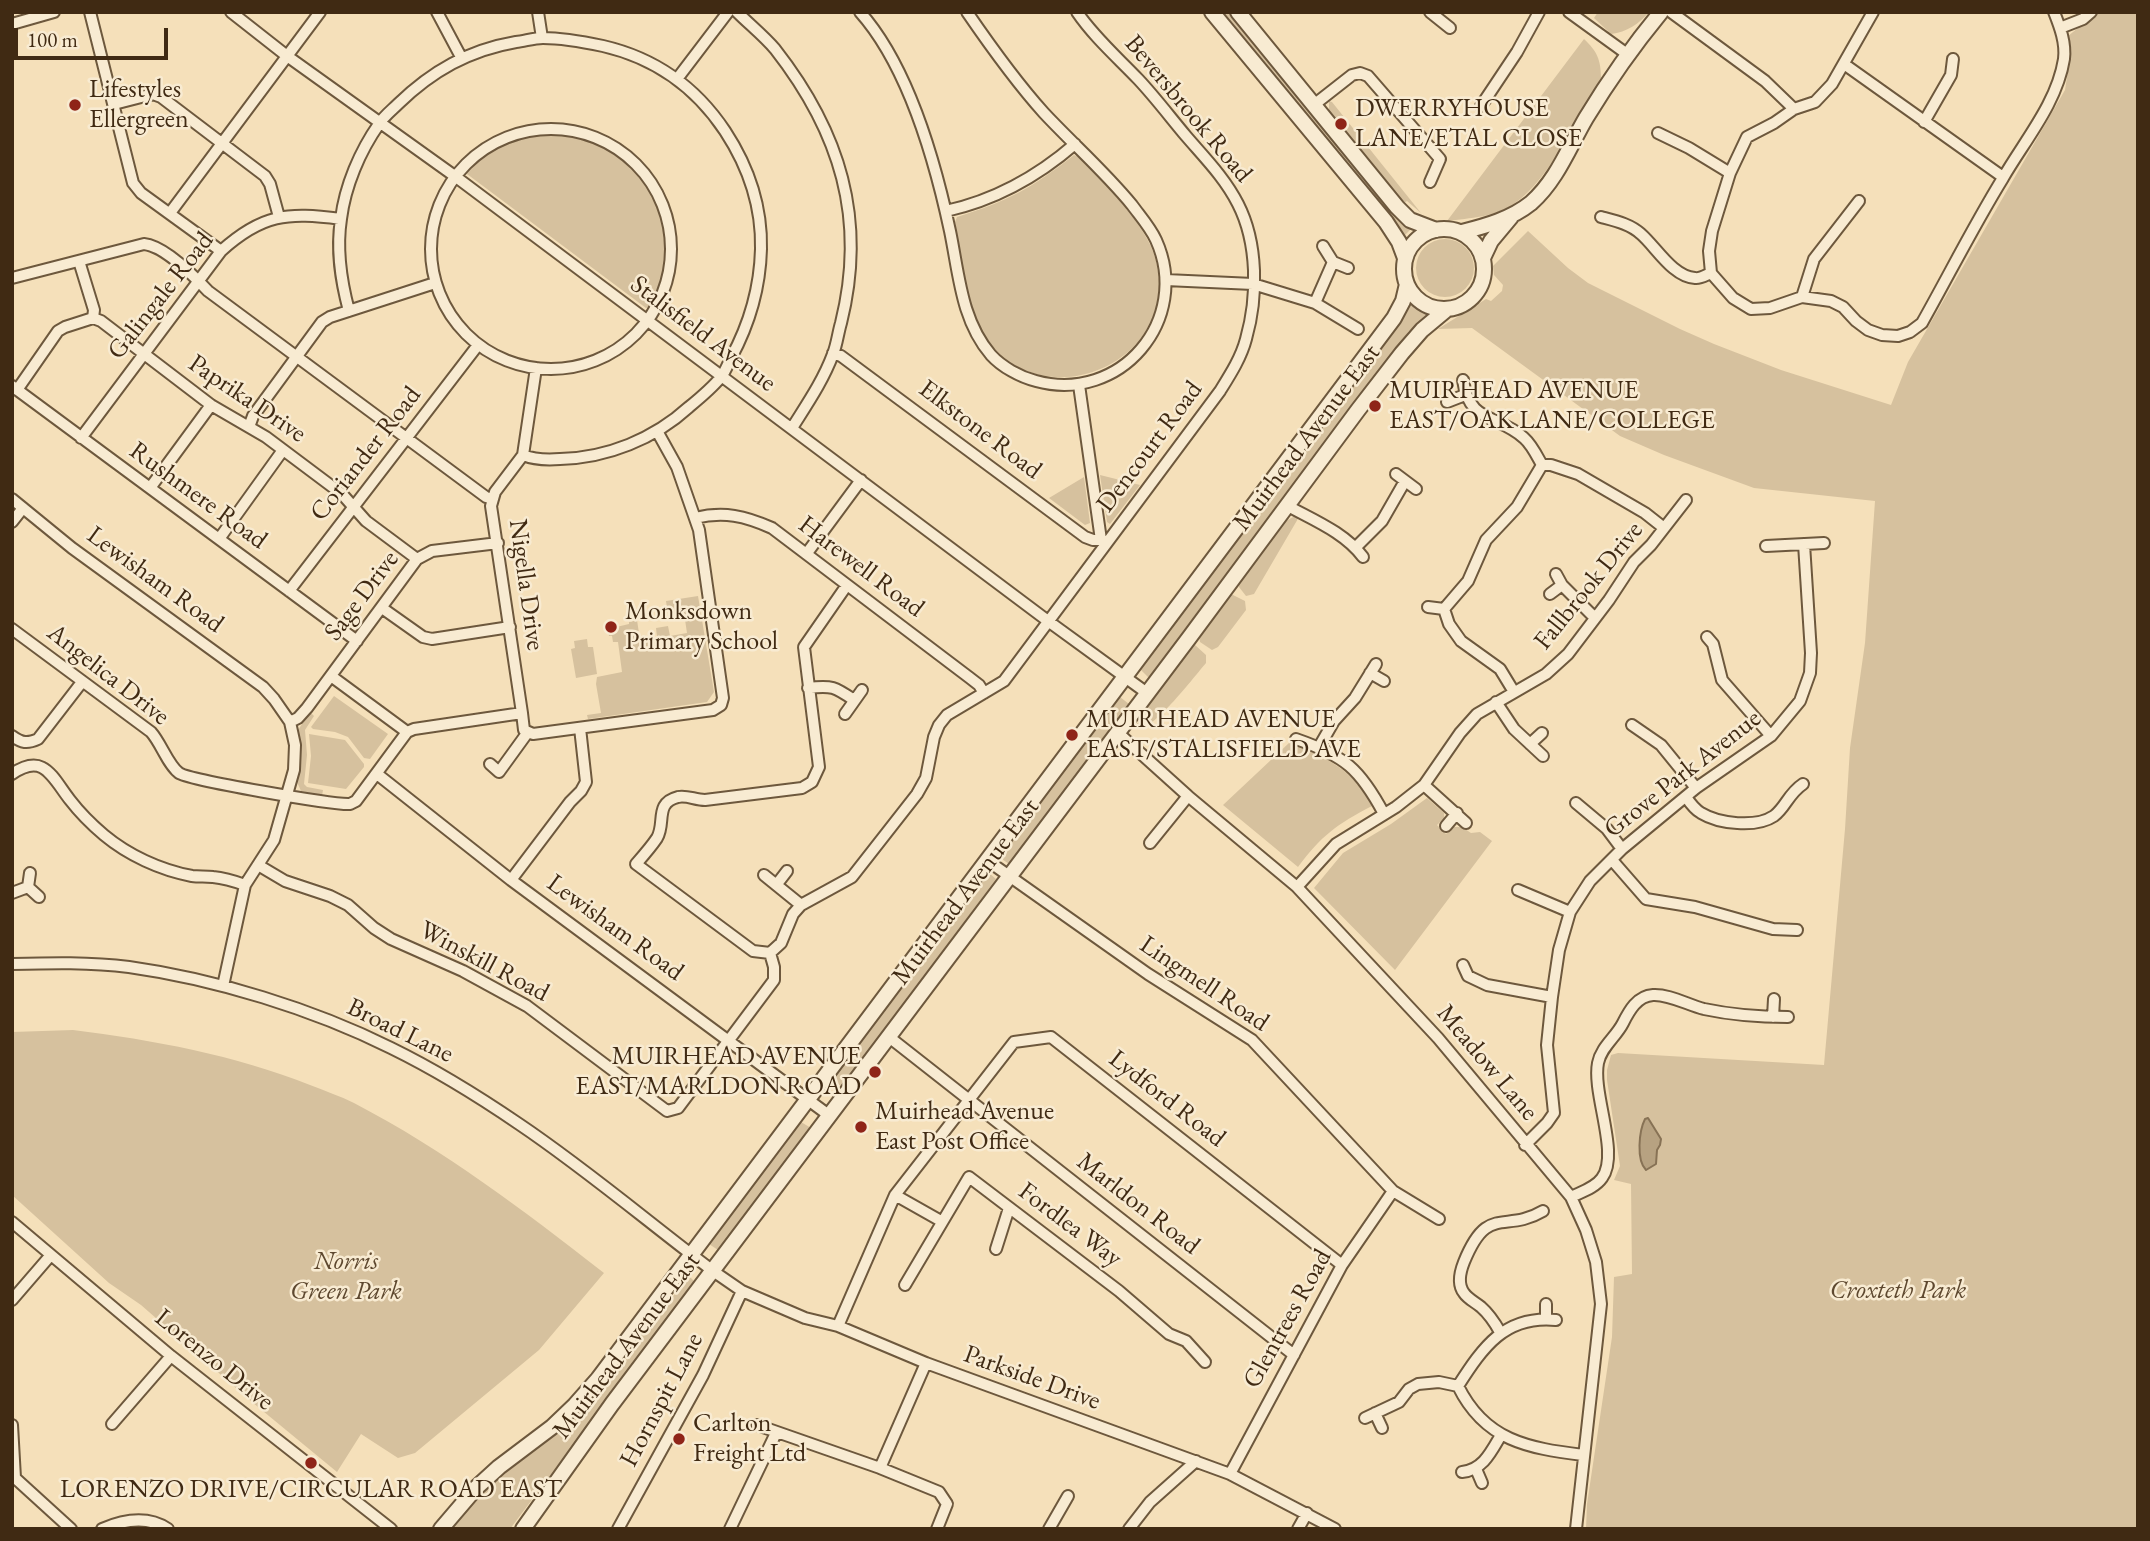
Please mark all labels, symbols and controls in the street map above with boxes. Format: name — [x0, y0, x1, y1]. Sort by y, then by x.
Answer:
scale bar — [18, 14, 172, 58]
text: 100 m — [27, 26, 78, 53]
street label: Beversbrook Road — [1117, 29, 1259, 189]
place label: Lifestyles Ellergreen — [89, 74, 189, 136]
place label: DWERRYHOUSE LANE/ETAL CLOSE — [1355, 93, 1582, 154]
marker: Lifestyles Ellergreen — [67, 97, 83, 113]
marker: DWERRYHOUSE LANE/ETAL CLOSE — [1333, 116, 1349, 132]
street label: Galingale Road — [102, 226, 220, 366]
street label: Stalisfield Avenue — [624, 269, 782, 399]
street label: Muirhead Avenue East — [1227, 339, 1387, 537]
street label: Paprika Drive — [182, 348, 312, 450]
street label: Elkstone Road — [912, 374, 1048, 486]
street label: Dencourt Road — [1090, 375, 1210, 519]
place label: MUIRHEAD AVENUE EAST/OAK LANE/COLLEGE — [1389, 375, 1715, 436]
street label: Coriander Road — [304, 381, 428, 527]
marker: MUIRHEAD AVENUE EAST/OAK LANE/COLLEGE — [1367, 398, 1383, 414]
street label: Rushmere Road — [123, 436, 273, 556]
street label: Harewell Road — [792, 510, 930, 624]
street label: Fallbrook Drive — [1528, 516, 1650, 656]
street label: Nigella Drive — [501, 517, 551, 653]
street label: Lewisham Road — [80, 520, 230, 640]
street label: Sage Drive — [318, 545, 406, 647]
place label: Monksdown Primary School — [625, 596, 778, 658]
street label: Angelica Drive — [40, 617, 176, 733]
marker: Monksdown Primary School — [603, 619, 619, 635]
street label: Grove Park Avenue — [1598, 703, 1768, 845]
place label: MUIRHEAD AVENUE EAST/STALISFIELD AVE — [1086, 704, 1361, 766]
marker: MUIRHEAD AVENUE EAST/STALISFIELD AVE — [1064, 727, 1080, 743]
street label: Muirhead Avenue East — [886, 793, 1046, 991]
street label: Lewisham Road — [540, 868, 690, 988]
street label: Winskill Road — [414, 915, 554, 1009]
street label: Lingmell Road — [1133, 929, 1275, 1039]
street label: Broad Lane — [342, 992, 458, 1070]
street label: Meadow Lane — [1430, 999, 1544, 1127]
place label: MUIRHEAD AVENUE EAST/MARLDON ROAD — [575, 1041, 861, 1102]
street label: Lydford Road — [1102, 1044, 1232, 1154]
marker: MUIRHEAD AVENUE EAST/MARLDON ROAD — [867, 1064, 883, 1080]
place label: Muirhead Avenue East Post Office — [875, 1096, 1054, 1158]
marker: Muirhead Avenue East Post Office — [853, 1119, 869, 1135]
street label: Marldon Road — [1070, 1146, 1206, 1262]
street label: Fordlea Way — [1012, 1176, 1128, 1274]
street label: Glentrees Road — [1237, 1244, 1339, 1394]
park label: Norris Green Park — [290, 1246, 402, 1308]
street label: Muirhead Avenue East — [547, 1247, 707, 1445]
park label: Croxteth Park — [1830, 1275, 1966, 1307]
street label: Lorenzo Drive — [148, 1303, 280, 1417]
street label: Hornspit Lane — [614, 1328, 710, 1472]
street label: Parkside Drive — [959, 1339, 1105, 1417]
place label: Carlton Freight Ltd — [693, 1408, 806, 1470]
marker: Carlton Freight Ltd — [671, 1431, 687, 1447]
marker: LORENZO DRIVE/CIRCULAR ROAD EAST — [303, 1455, 319, 1471]
place label: LORENZO DRIVE/CIRCULAR ROAD EAST — [60, 1474, 562, 1506]

